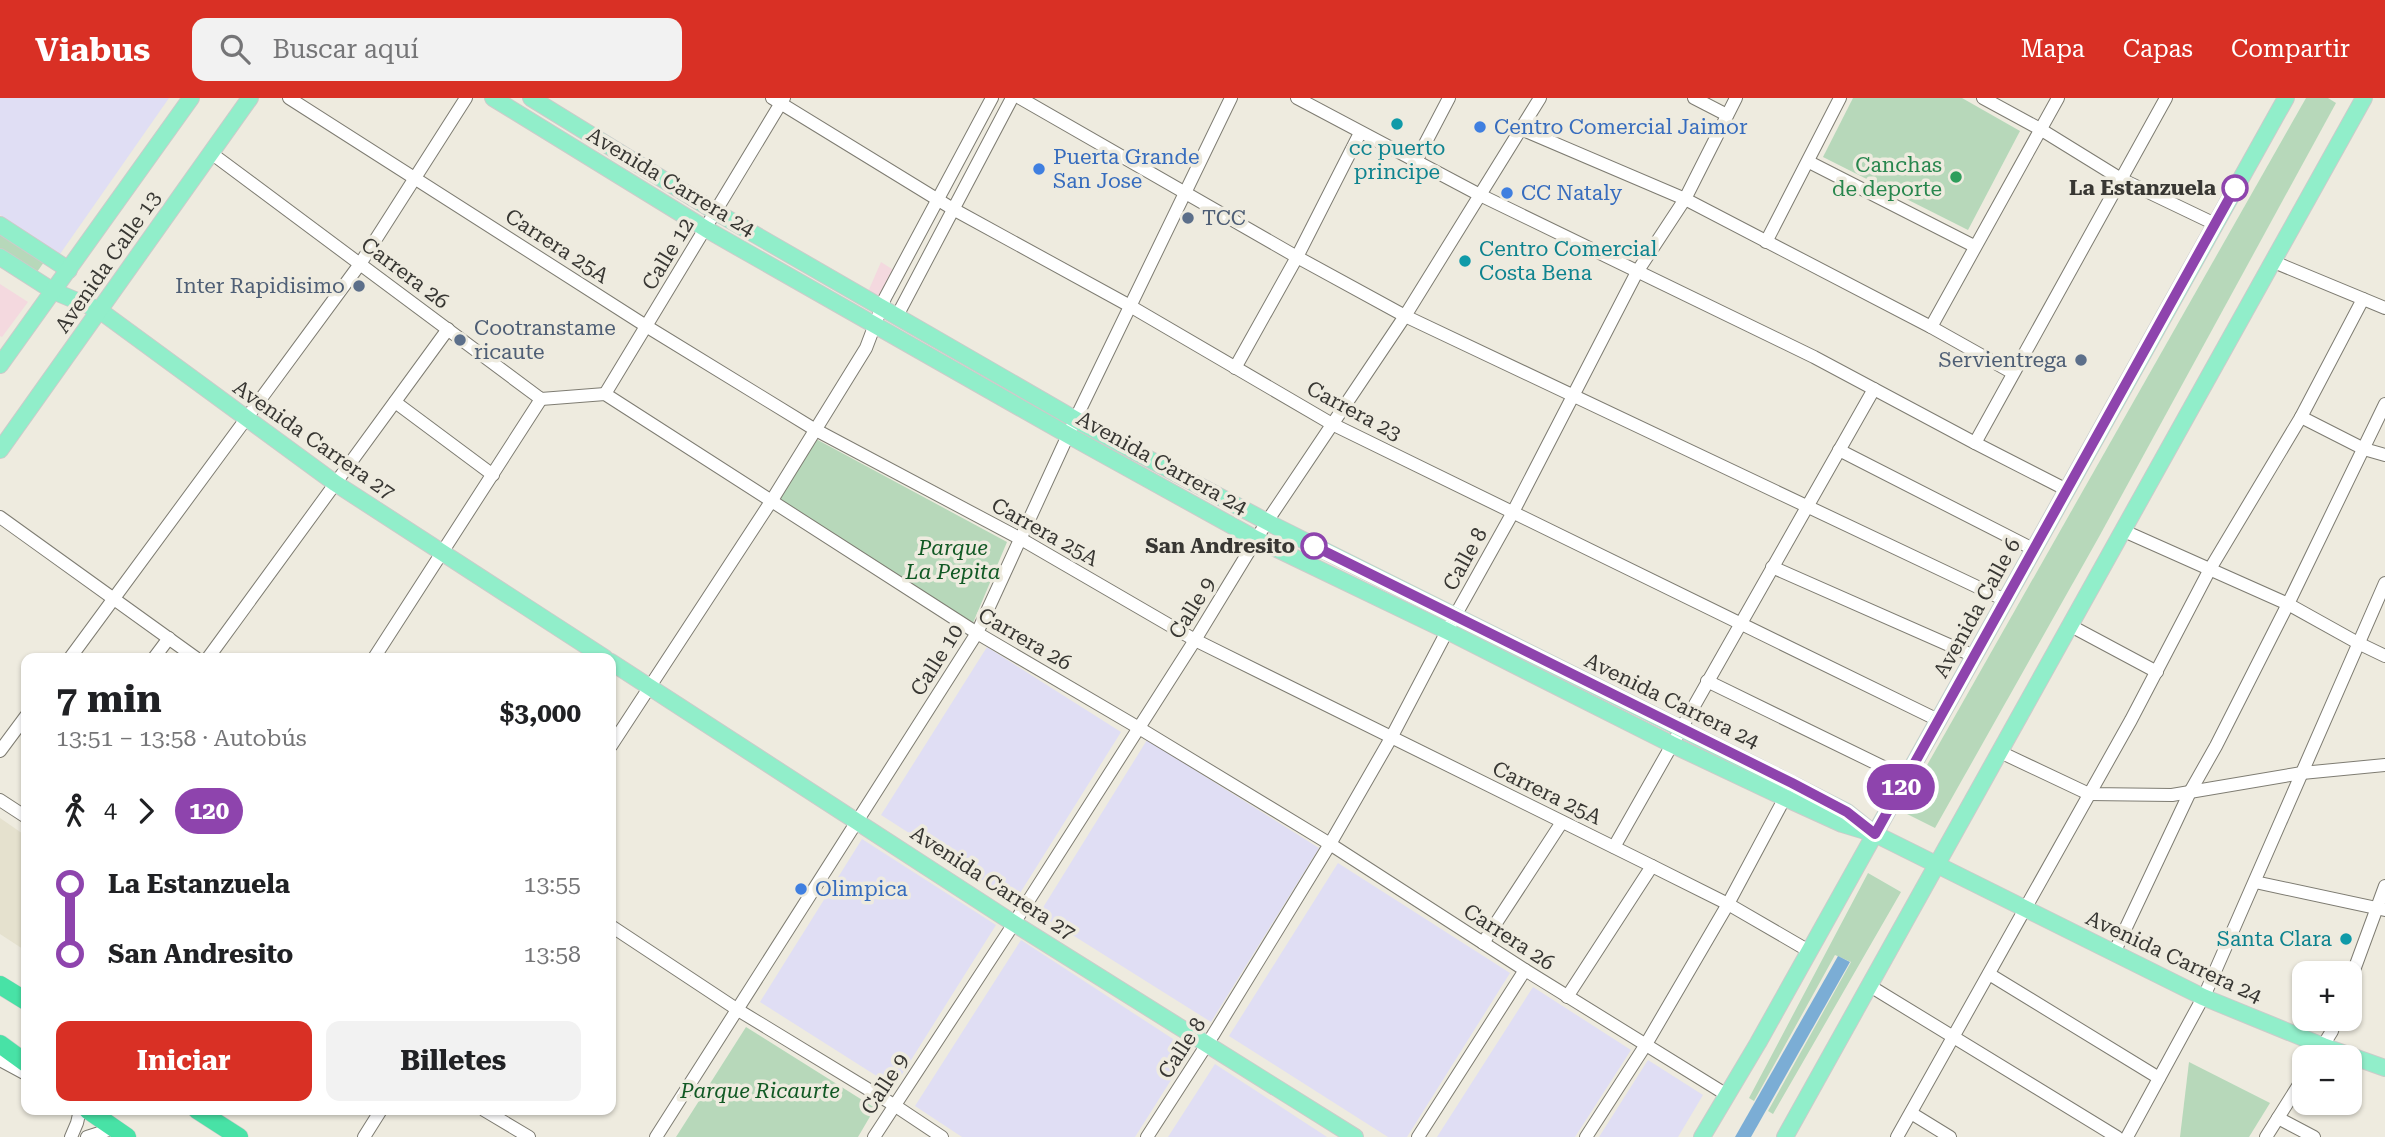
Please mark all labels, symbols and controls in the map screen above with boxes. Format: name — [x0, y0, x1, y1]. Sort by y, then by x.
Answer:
search box — [192, 18, 682, 81]
text: Viabus — [35, 30, 150, 69]
icon: search — [216, 30, 254, 68]
text: Buscar aquí — [272, 34, 419, 64]
text: Mapa — [2021, 35, 2085, 63]
text: Capas — [2123, 35, 2193, 63]
text: Compartir — [2231, 35, 2350, 63]
place label: Centro Comercial Jaimor — [1494, 115, 1748, 139]
marker: cc puerto principe — [1389, 116, 1405, 132]
marker: Centro Comercial Jaimor — [1472, 119, 1488, 135]
street label: Avenida Carrera 24 — [583, 122, 759, 242]
place label: cc puerto principe — [1349, 136, 1445, 184]
place label: Puerta Grande San Jose — [1053, 145, 1200, 193]
place label: Canchas de deporte — [1832, 153, 1942, 201]
marker: Puerta Grande San Jose — [1031, 161, 1047, 177]
marker: Canchas de deporte — [1948, 169, 1964, 185]
marker: La Estanzuela — [2222, 175, 2248, 201]
place label: La Estanzuela — [2069, 176, 2217, 200]
place label: CC Nataly — [1521, 181, 1623, 205]
marker: CC Nataly — [1499, 185, 1515, 201]
street label: Avenida Calle 13 — [50, 187, 166, 337]
street label: Carrera 25A — [501, 204, 613, 288]
place label: TCC — [1202, 206, 1246, 230]
marker: TCC — [1180, 210, 1196, 226]
street label: Calle 12 — [637, 214, 699, 294]
street label: Carrera 26 — [356, 232, 454, 314]
place label: Centro Comercial Costa Bena — [1479, 237, 1658, 285]
marker: Centro Comercial Costa Bena — [1457, 253, 1473, 269]
place label: Inter Rapidisimo — [175, 274, 345, 298]
marker: Inter Rapidisimo — [351, 278, 367, 294]
place label: Cootranstame ricaute — [474, 316, 616, 364]
marker: Cootranstame ricaute — [452, 332, 468, 348]
place label: Servientrega — [1938, 348, 2068, 372]
marker: Servientrega — [2073, 352, 2089, 368]
street label: Avenida Carrera 27 — [229, 375, 399, 505]
street label: Carrera 23 — [1303, 376, 1405, 446]
street label: Avenida Carrera 24 — [1072, 406, 1252, 520]
street label: Carrera 25A — [987, 493, 1103, 571]
street label: Calle 8 — [1438, 523, 1492, 595]
marker: San Andresito — [1301, 533, 1327, 559]
place label: San Andresito — [1145, 534, 1295, 558]
street label: Avenida Calle 6 — [1929, 534, 2025, 682]
park label: Parque La Pepita — [905, 536, 1000, 584]
street label: Calle 9 — [1164, 573, 1220, 643]
street label: Carrera 26 — [974, 603, 1076, 675]
street label: Calle 10 — [906, 620, 968, 700]
street label: Avenida Carrera 24 — [1581, 648, 1763, 754]
text: 7 min — [56, 677, 162, 721]
text: $3,000 — [500, 698, 581, 728]
text: 13:51 – 13:58 · Autobús — [56, 725, 307, 752]
street label: Carrera 25A — [1489, 756, 1606, 830]
line badge: 120 — [1861, 764, 1941, 810]
text: 120 — [1881, 773, 1921, 801]
icon: walk — [56, 792, 94, 830]
icon: forward — [127, 792, 165, 830]
text: 4 — [104, 797, 117, 824]
text: 120 — [189, 797, 229, 825]
street label: Avenida Carrera 27 — [906, 821, 1080, 945]
text: La Estanzuela — [108, 869, 290, 899]
text: 13:55 — [524, 871, 581, 898]
place label: Olimpica — [815, 877, 908, 901]
marker: Olimpica — [793, 881, 809, 897]
street label: Carrera 26 — [1459, 899, 1559, 975]
street label: Avenida Carrera 24 — [2082, 906, 2266, 1008]
place label: Santa Clara — [2217, 927, 2333, 951]
marker: Santa Clara — [2338, 931, 2354, 947]
text: San Andresito — [108, 939, 293, 969]
text: 13:58 — [524, 941, 581, 968]
map controls — [2292, 961, 2362, 1115]
button: + — [2292, 961, 2362, 1031]
street label: Calle 8 — [1153, 1013, 1211, 1083]
button: Iniciar — [56, 1021, 312, 1101]
button: Billetes — [326, 1021, 581, 1101]
button: − — [2292, 1045, 2362, 1115]
street label: Calle 9 — [856, 1049, 914, 1119]
park label: Parque Ricaurte — [679, 1079, 840, 1103]

